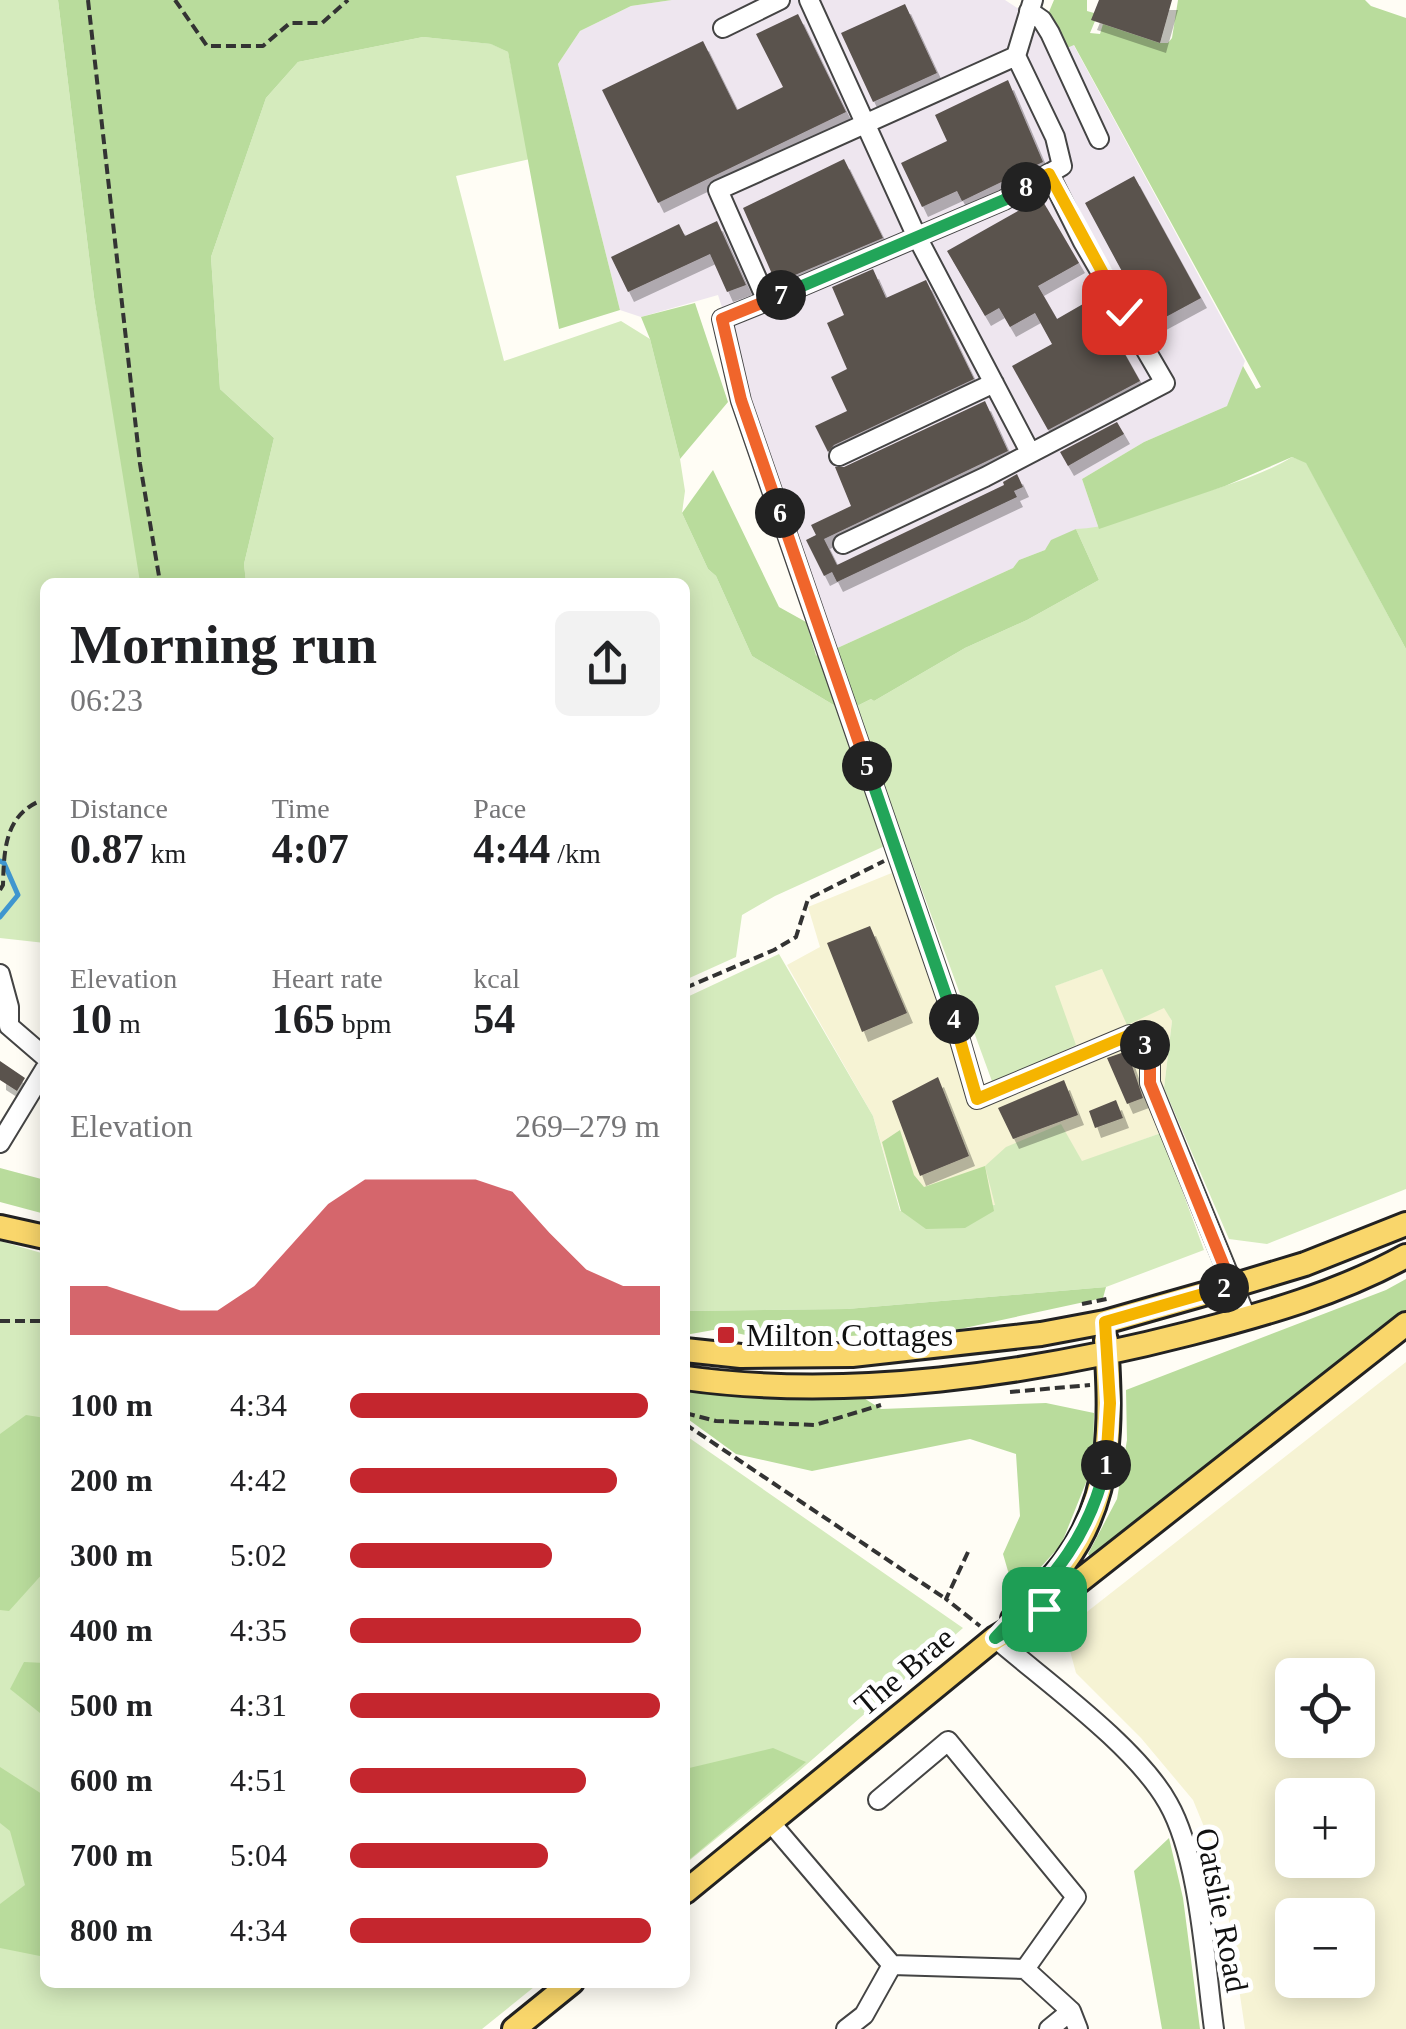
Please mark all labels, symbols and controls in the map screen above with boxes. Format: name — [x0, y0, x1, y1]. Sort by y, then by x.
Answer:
pin: 8 — [1001, 162, 1051, 212]
text: 8 — [1019, 171, 1033, 202]
pin: 7 — [756, 270, 806, 320]
pin — [1082, 270, 1167, 355]
text: 7 — [774, 279, 788, 310]
icon: check — [1097, 285, 1152, 340]
pin: 6 — [755, 488, 805, 538]
text: 6 — [773, 497, 787, 528]
button: share — [555, 611, 660, 716]
text: Morning run — [70, 614, 377, 675]
text: 06:23 — [70, 682, 143, 718]
pin: 5 — [842, 741, 892, 791]
text: 5 — [860, 750, 874, 781]
text: Distance — [70, 793, 168, 824]
text: Time — [272, 793, 330, 824]
text: Pace — [473, 793, 526, 824]
text: 0.87 — [70, 826, 144, 872]
text: 4:07 — [272, 826, 349, 872]
text: 4:44 — [473, 826, 550, 872]
text: km — [144, 838, 186, 869]
text: /km — [550, 838, 601, 869]
text: Elevation — [70, 963, 177, 994]
text: Heart rate — [272, 963, 383, 994]
text: kcal — [473, 963, 520, 994]
pin: 4 — [929, 994, 979, 1044]
text: 10 — [70, 996, 112, 1042]
text: 165 — [272, 996, 335, 1042]
text: 54 — [473, 996, 515, 1042]
text: 4 — [947, 1003, 961, 1034]
text: m — [112, 1008, 141, 1039]
text: bpm — [335, 1008, 391, 1039]
pin: 3 — [1120, 1020, 1170, 1070]
text: 3 — [1138, 1029, 1152, 1060]
text: Elevation — [70, 1108, 193, 1144]
text: 269–279 m — [515, 1108, 660, 1144]
pin: 2 — [1199, 1263, 1249, 1313]
text: 2 — [1217, 1272, 1231, 1303]
place label: Milton Cottages — [746, 1317, 953, 1353]
marker: Milton Cottages — [715, 1324, 737, 1346]
text: 100 m — [70, 1387, 153, 1423]
text: 4:34 — [230, 1387, 287, 1423]
pin: 1 — [1081, 1440, 1131, 1490]
text: 1 — [1099, 1449, 1113, 1480]
text: 200 m — [70, 1462, 153, 1498]
text: 4:42 — [230, 1462, 287, 1498]
text: 300 m — [70, 1537, 153, 1573]
text: 5:02 — [230, 1537, 287, 1573]
pin — [1002, 1567, 1087, 1652]
icon: arrive — [1017, 1582, 1072, 1637]
text: 400 m — [70, 1612, 153, 1648]
text: 4:35 — [230, 1612, 287, 1648]
street label: The Brae — [847, 1619, 961, 1723]
map controls — [1275, 1658, 1375, 1998]
button: locate — [1275, 1658, 1375, 1758]
text: 500 m — [70, 1687, 153, 1723]
text: 4:31 — [230, 1687, 287, 1723]
text: 600 m — [70, 1762, 153, 1798]
text: 4:51 — [230, 1762, 287, 1798]
button: + — [1275, 1778, 1375, 1878]
street label: Oatslie Road — [1188, 1825, 1256, 1995]
text: 700 m — [70, 1837, 153, 1873]
text: 5:04 — [230, 1837, 287, 1873]
button: − — [1275, 1898, 1375, 1998]
text: 800 m — [70, 1912, 153, 1948]
text: 4:34 — [230, 1912, 287, 1948]

